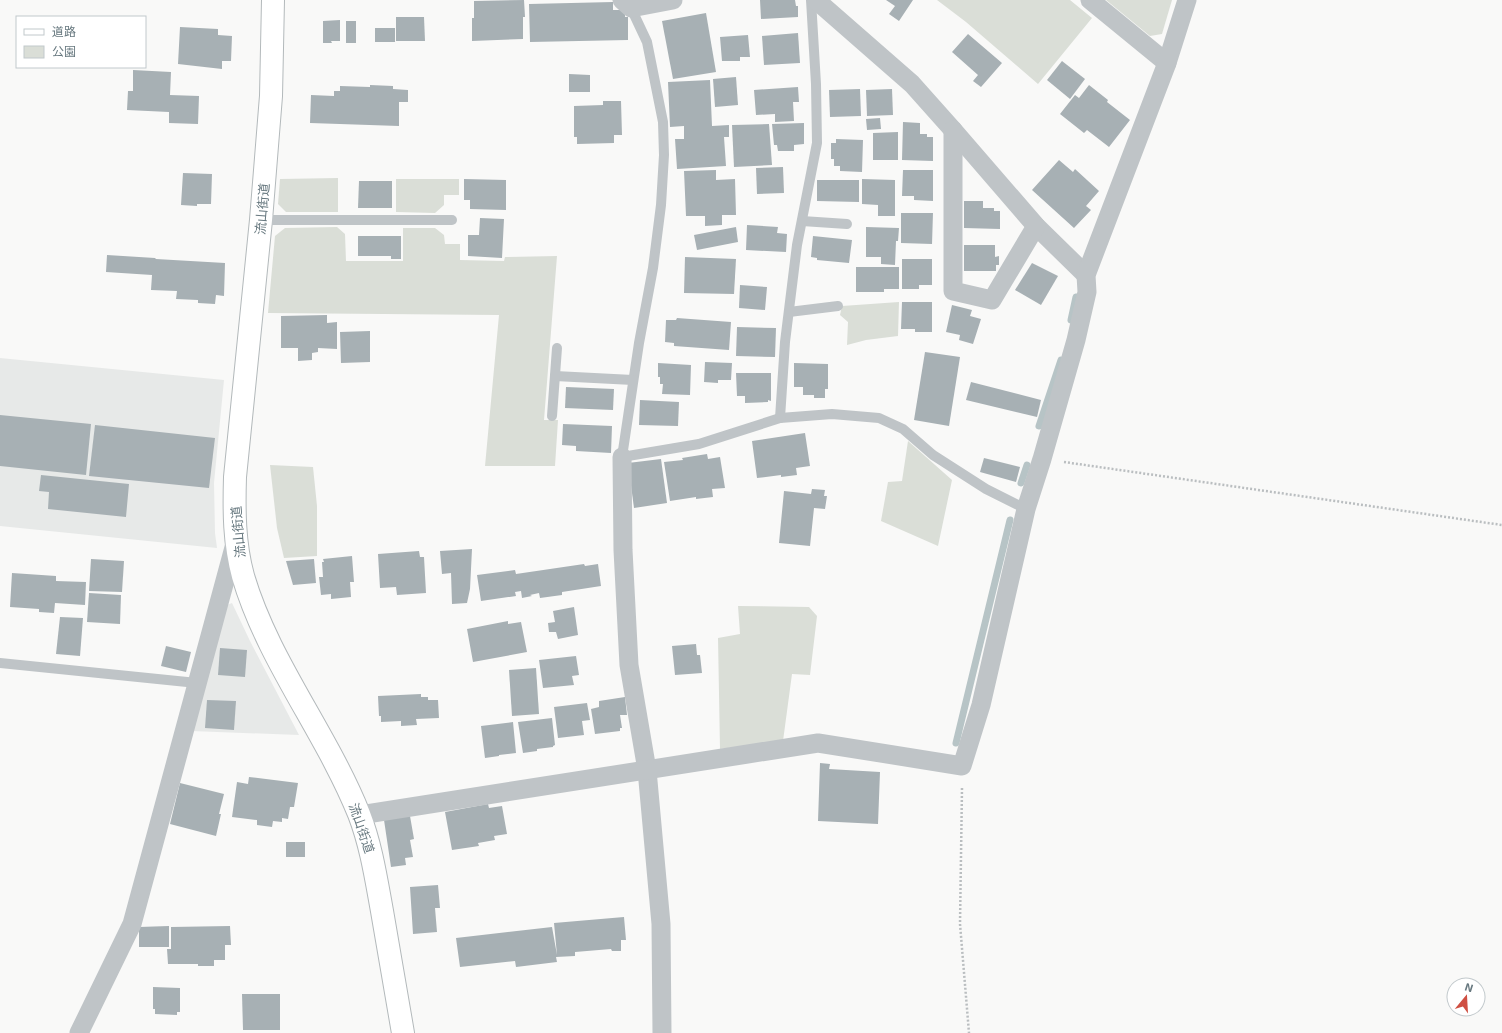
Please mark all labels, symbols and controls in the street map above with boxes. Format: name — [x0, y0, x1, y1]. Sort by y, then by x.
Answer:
legend — [16, 16, 146, 68]
text: 道路 — [52, 24, 76, 38]
text: 公園 — [52, 44, 76, 58]
street label: 流山街道 — [252, 182, 272, 236]
street label: 流山街道 — [228, 505, 248, 559]
street label: 流山街道 — [346, 801, 378, 855]
north arrow — [1446, 977, 1486, 1017]
text: N — [1463, 980, 1475, 994]

